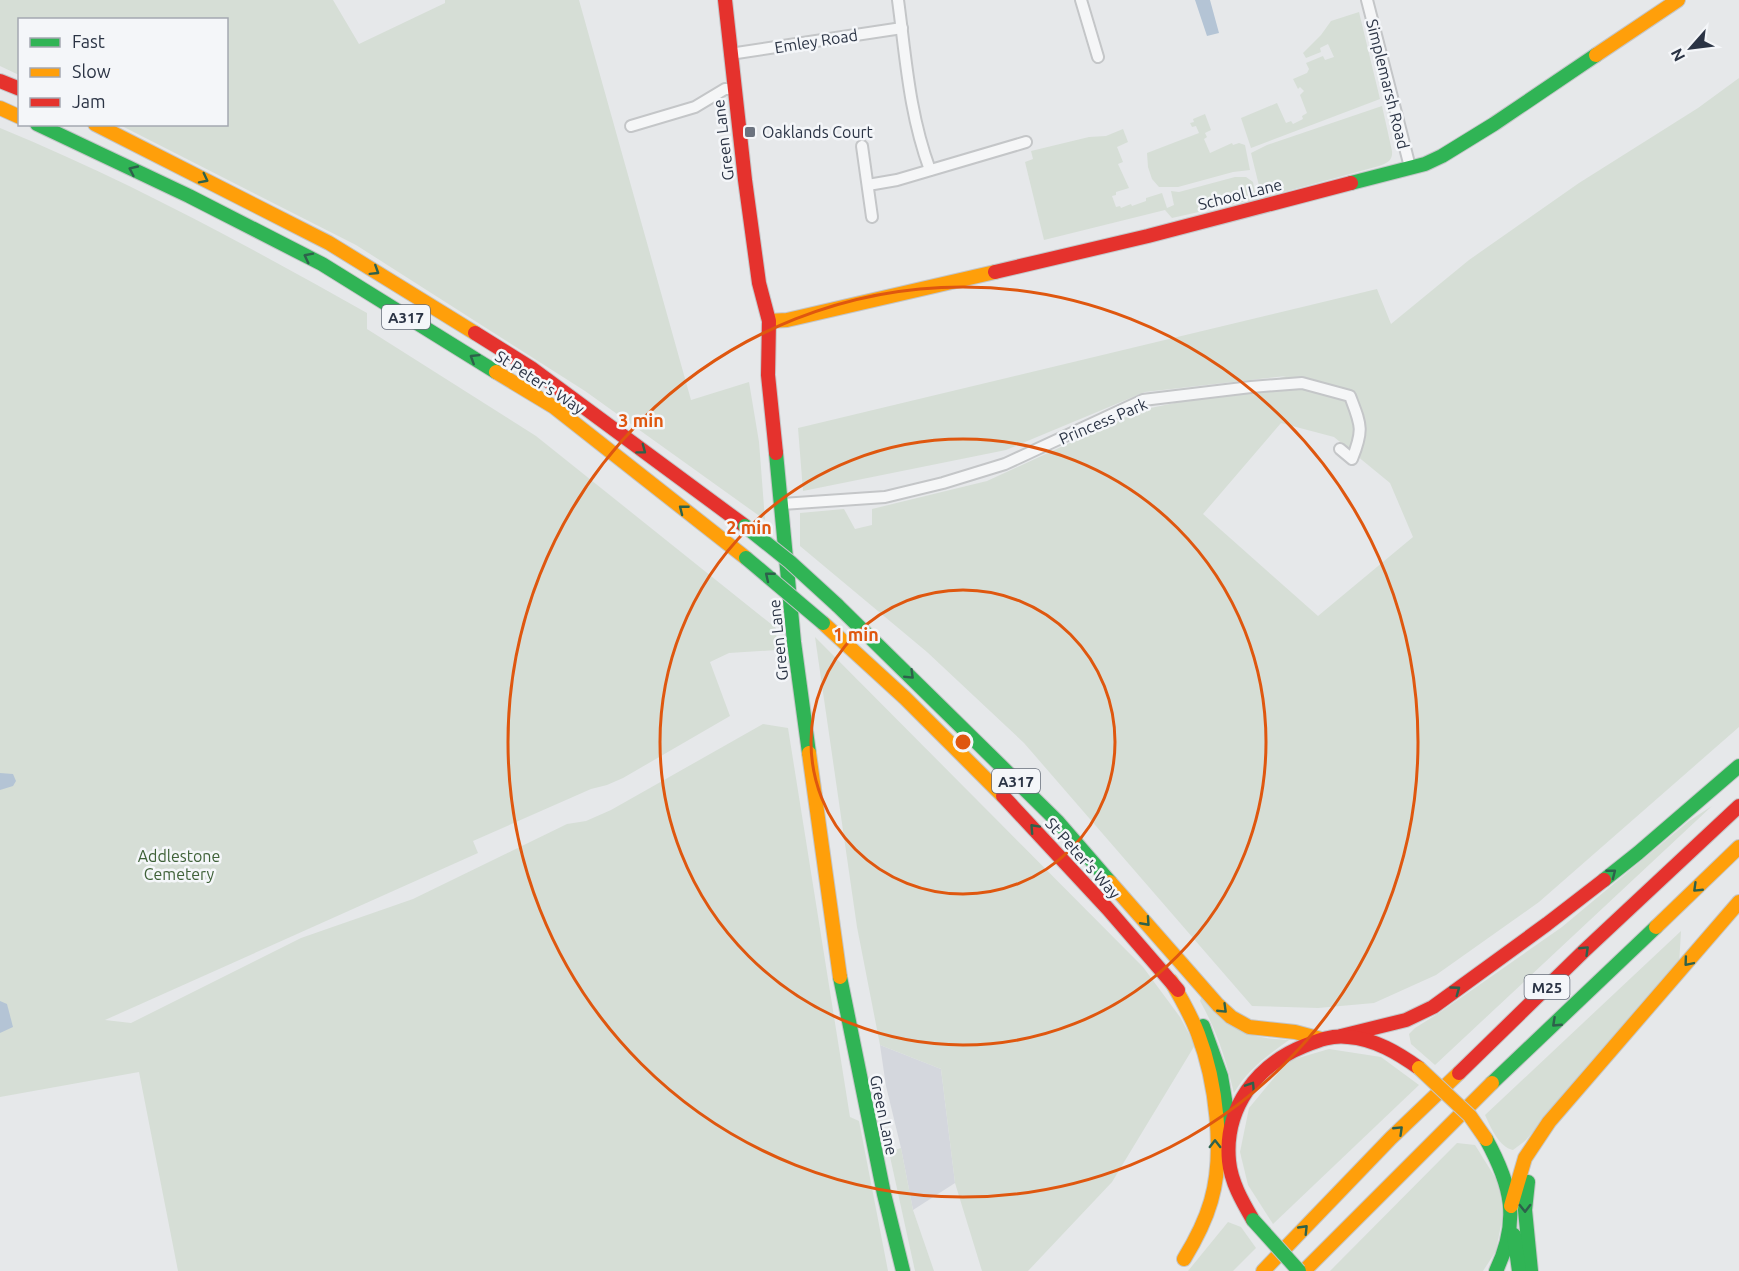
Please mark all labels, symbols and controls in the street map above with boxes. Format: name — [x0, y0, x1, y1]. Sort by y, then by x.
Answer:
street label: Simplemarsh Road — [1363, 17, 1413, 151]
legend — [18, 18, 228, 126]
north arrow — [1661, 18, 1721, 78]
street label: Emley Road — [773, 26, 859, 56]
text: Fast — [72, 31, 105, 51]
text: N — [1667, 46, 1689, 65]
text: Slow — [72, 61, 111, 81]
text: Jam — [72, 91, 106, 111]
street label: Green Lane — [709, 98, 737, 182]
place label: Oaklands Court — [762, 123, 874, 141]
marker: Oaklands Court — [743, 125, 757, 139]
one-way arrow — [129, 165, 140, 177]
one-way arrow — [197, 172, 208, 184]
street label: School Lane — [1196, 175, 1284, 213]
one-way arrow — [303, 253, 314, 264]
one-way arrow — [369, 264, 380, 275]
road number: A317 — [382, 305, 430, 329]
street label: St Peter's Way — [492, 347, 588, 418]
one-way arrow — [470, 354, 480, 366]
street label: Princess Park — [1056, 394, 1150, 448]
text: 3 min — [618, 410, 664, 430]
one-way arrow — [635, 443, 646, 454]
one-way arrow — [679, 505, 690, 516]
text: 2 min — [726, 517, 772, 537]
one-way arrow — [765, 573, 776, 584]
street label: Green Lane — [765, 599, 791, 681]
text: 1 min — [833, 624, 879, 644]
one-way arrow — [904, 668, 914, 679]
centre of rings — [953, 732, 973, 752]
road number: A317 — [992, 769, 1040, 793]
street label: St Peter's Way — [1042, 814, 1124, 902]
one-way arrow — [1030, 825, 1041, 835]
park label: Addlestone Cemetery — [138, 847, 220, 883]
one-way arrow — [1605, 869, 1616, 880]
one-way arrow — [1694, 881, 1705, 892]
one-way arrow — [1139, 915, 1150, 926]
one-way arrow — [1578, 946, 1588, 957]
one-way arrow — [1684, 955, 1695, 966]
road number: M25 — [1524, 975, 1570, 999]
one-way arrow — [1450, 986, 1461, 997]
one-way arrow — [1216, 1002, 1227, 1013]
one-way arrow — [1552, 1015, 1563, 1026]
street label: Green Lane — [867, 1073, 901, 1157]
one-way arrow — [1244, 1082, 1255, 1093]
one-way arrow — [1392, 1126, 1403, 1137]
one-way arrow — [1209, 1140, 1221, 1149]
one-way arrow — [1519, 1203, 1532, 1212]
one-way arrow — [1296, 1225, 1307, 1236]

